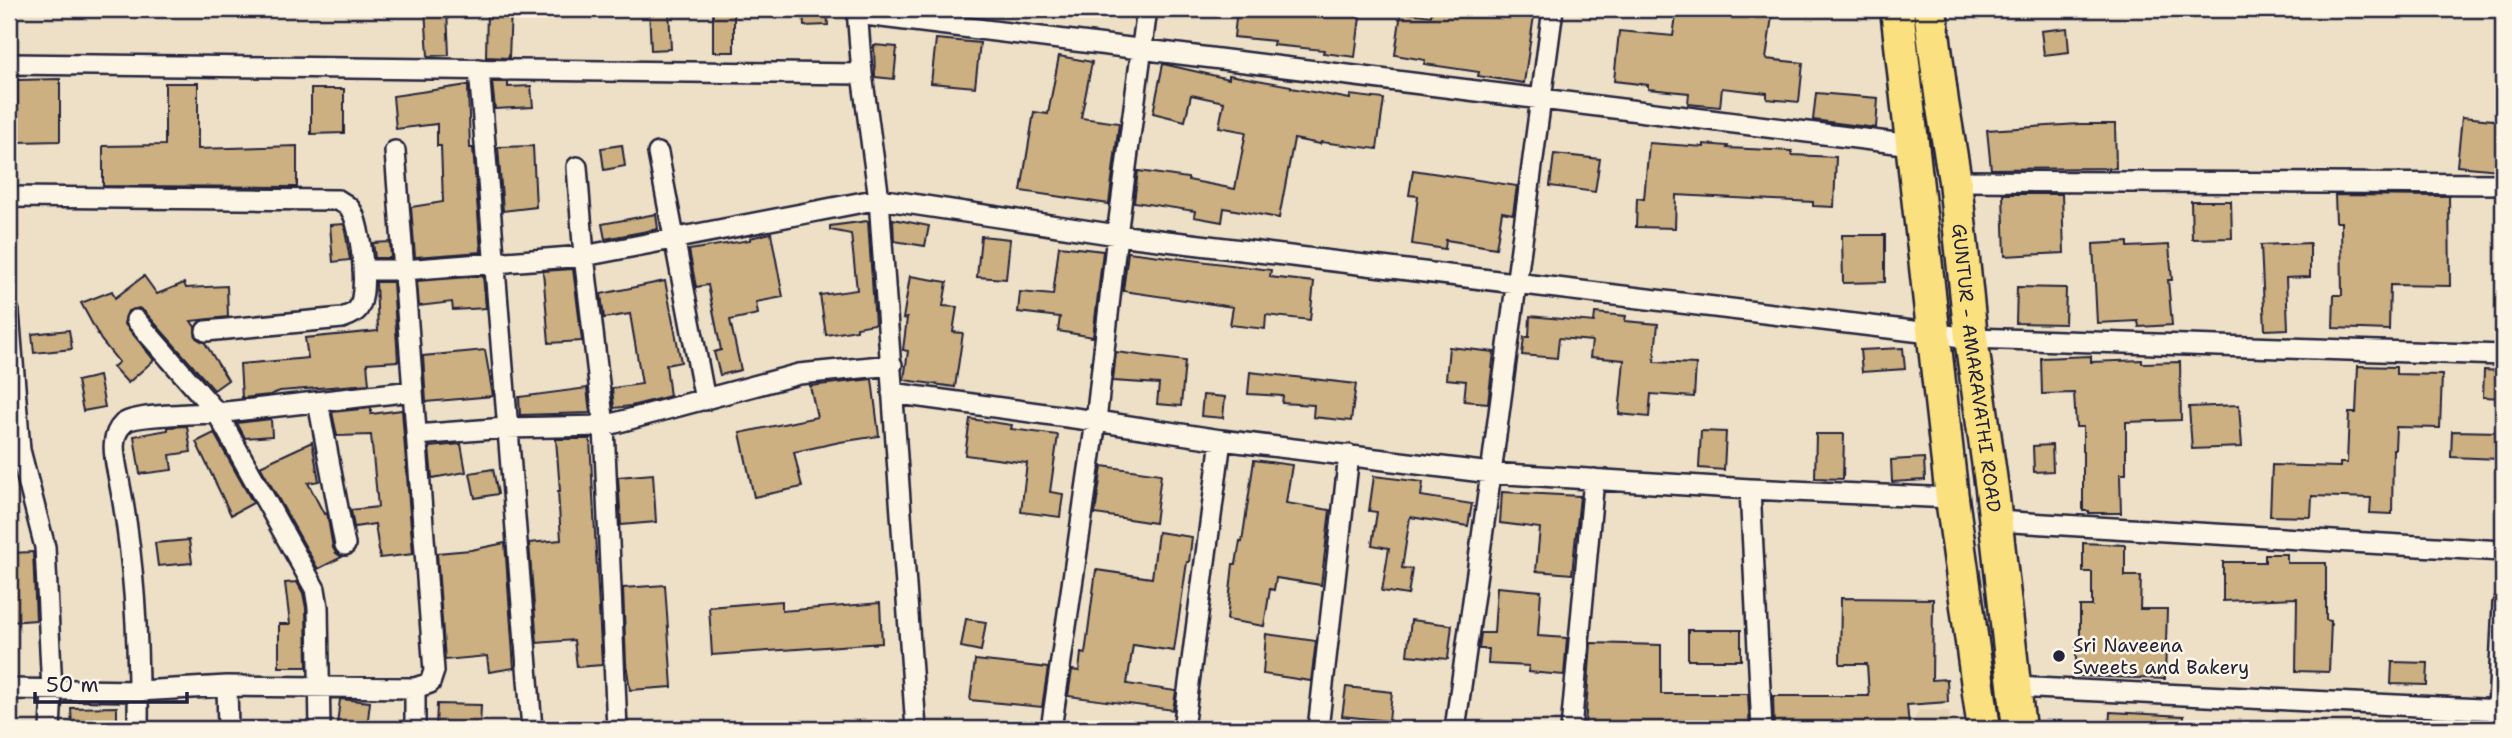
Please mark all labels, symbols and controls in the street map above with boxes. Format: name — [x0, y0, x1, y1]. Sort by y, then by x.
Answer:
street label: GUNTUR - AMARAVATHI ROAD — [1946, 222, 2007, 514]
place label: Sri Naveena Sweets and Bakery — [2073, 633, 2249, 680]
marker: Sri Naveena Sweets and Bakery — [2051, 648, 2067, 664]
scale bar — [35, 661, 187, 705]
text: 50 m — [46, 671, 99, 699]

